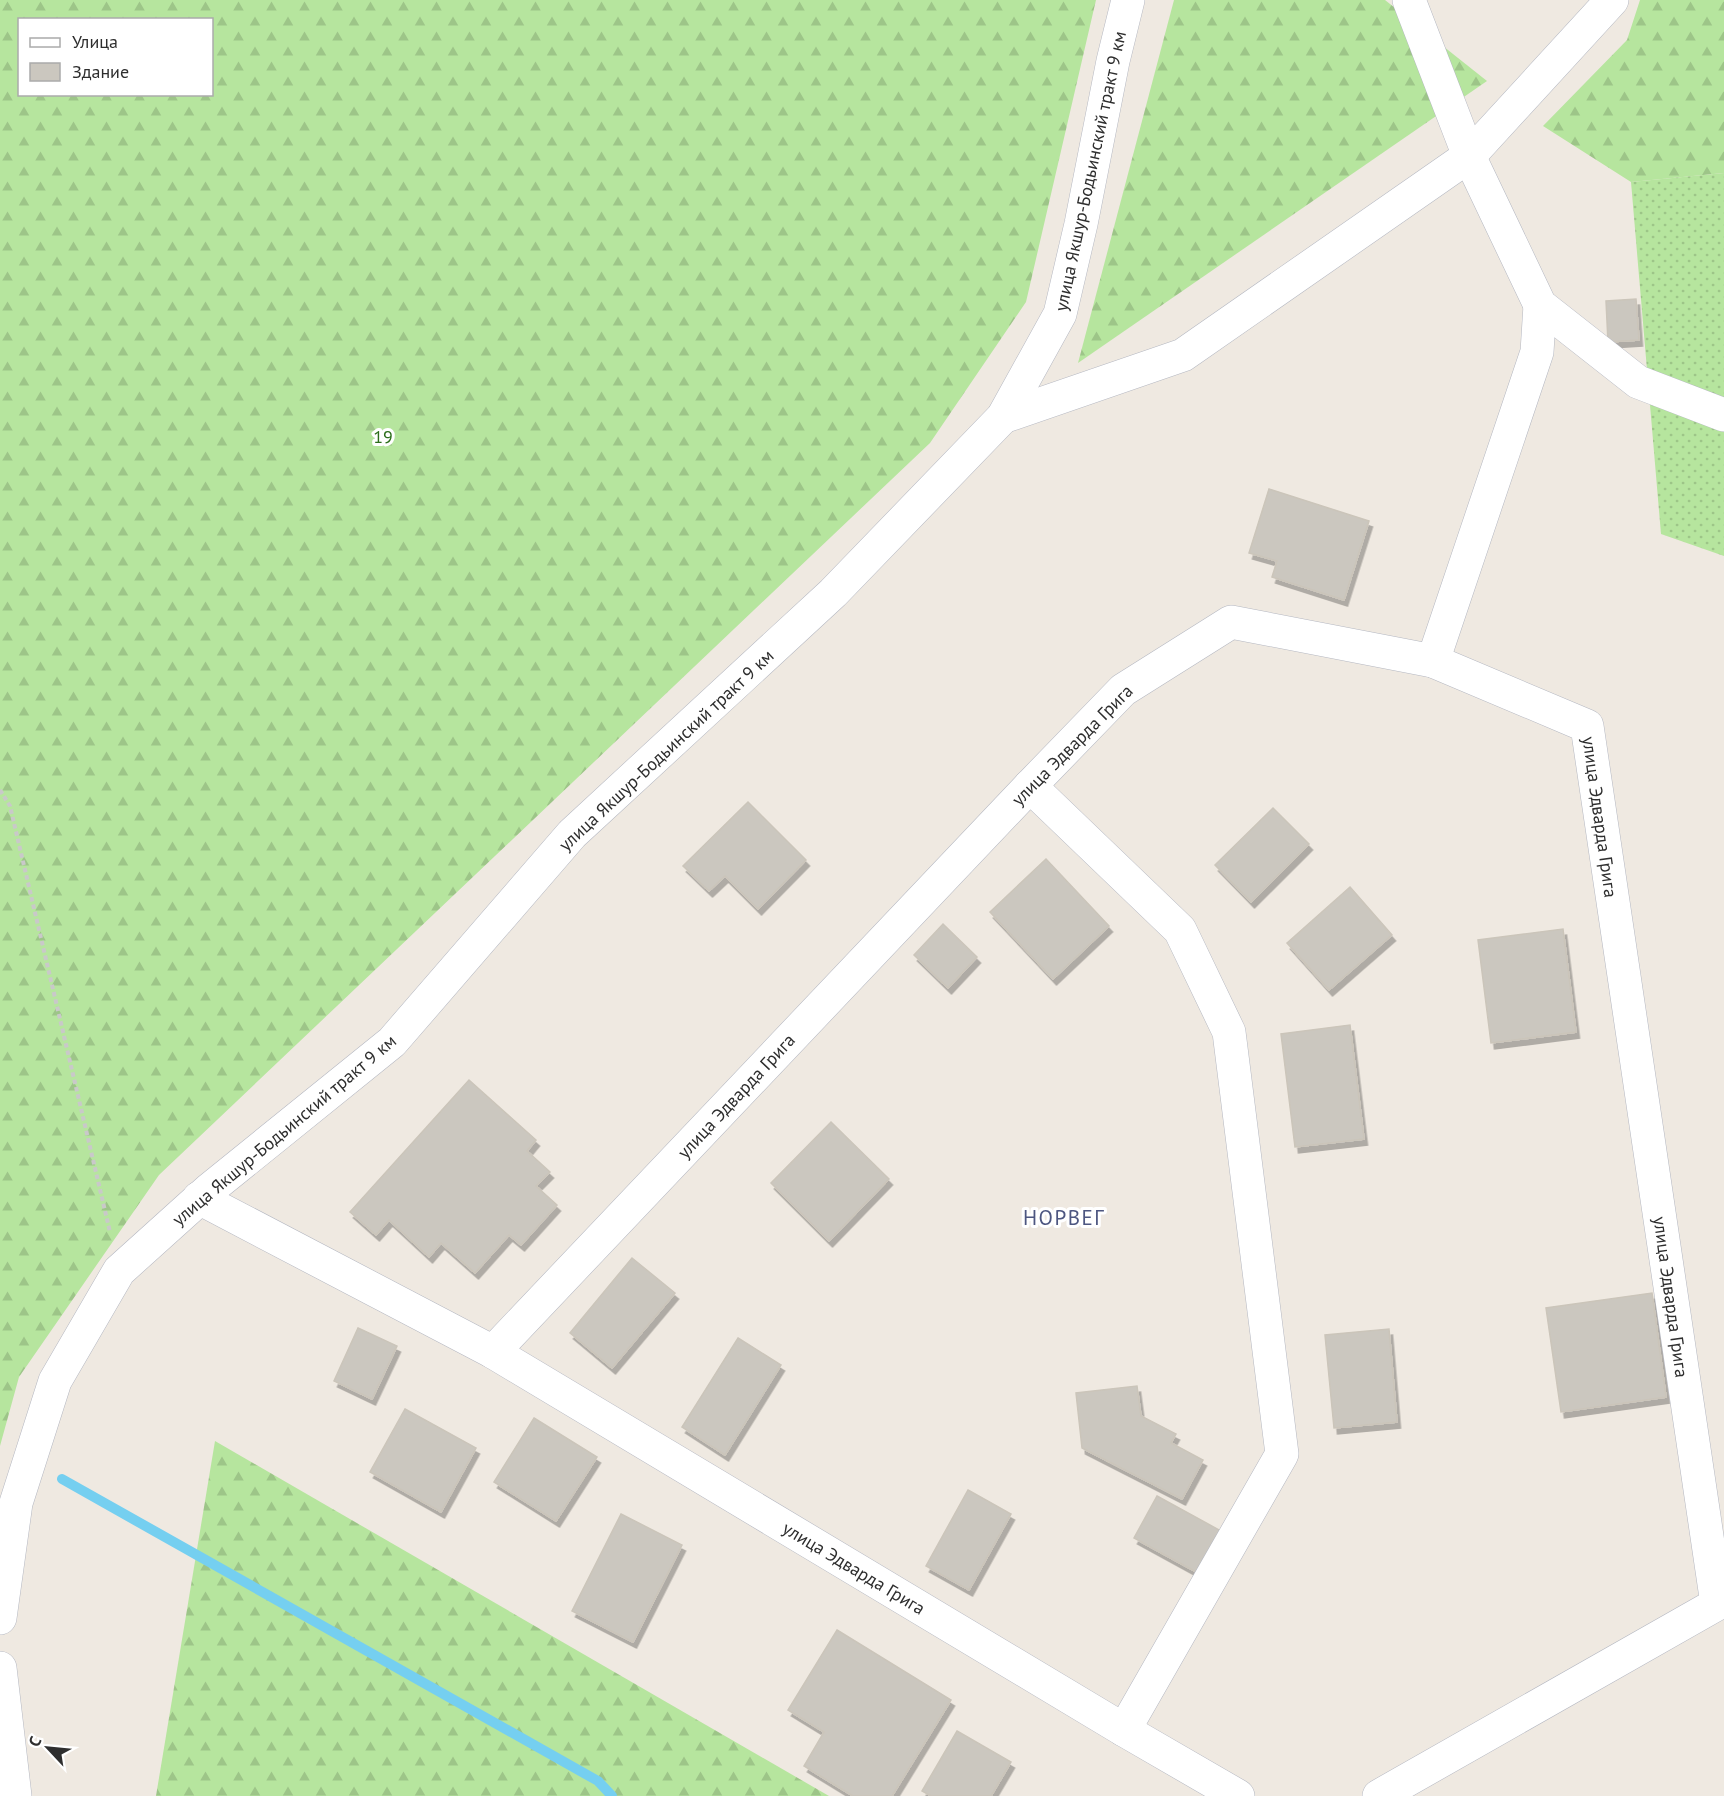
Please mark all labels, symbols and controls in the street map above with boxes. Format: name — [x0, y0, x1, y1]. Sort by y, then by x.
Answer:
legend — [18, 18, 213, 96]
street label: улица Якшур-Бодьинский тракт 9 км — [1049, 29, 1131, 313]
text: Улица — [72, 30, 118, 53]
text: Здание — [72, 60, 129, 83]
park label: 19 — [373, 425, 393, 448]
street label: улица Якшур-Бодьинский тракт 9 км — [554, 644, 778, 856]
street label: улица Эдварда Грига — [1006, 679, 1138, 811]
street label: улица Эдварда Грига — [1577, 735, 1623, 899]
street label: улица Якшур-Бодьинский тракт 9 км — [167, 1029, 401, 1231]
street label: улица Эдварда Грига — [672, 1029, 800, 1163]
district label: НОРВЕГ — [1023, 1204, 1105, 1231]
street label: улица Эдварда Грига — [1648, 1215, 1694, 1379]
street label: улица Эдварда Грига — [779, 1516, 929, 1620]
north arrow — [18, 1718, 78, 1778]
text: С — [24, 1733, 45, 1750]

